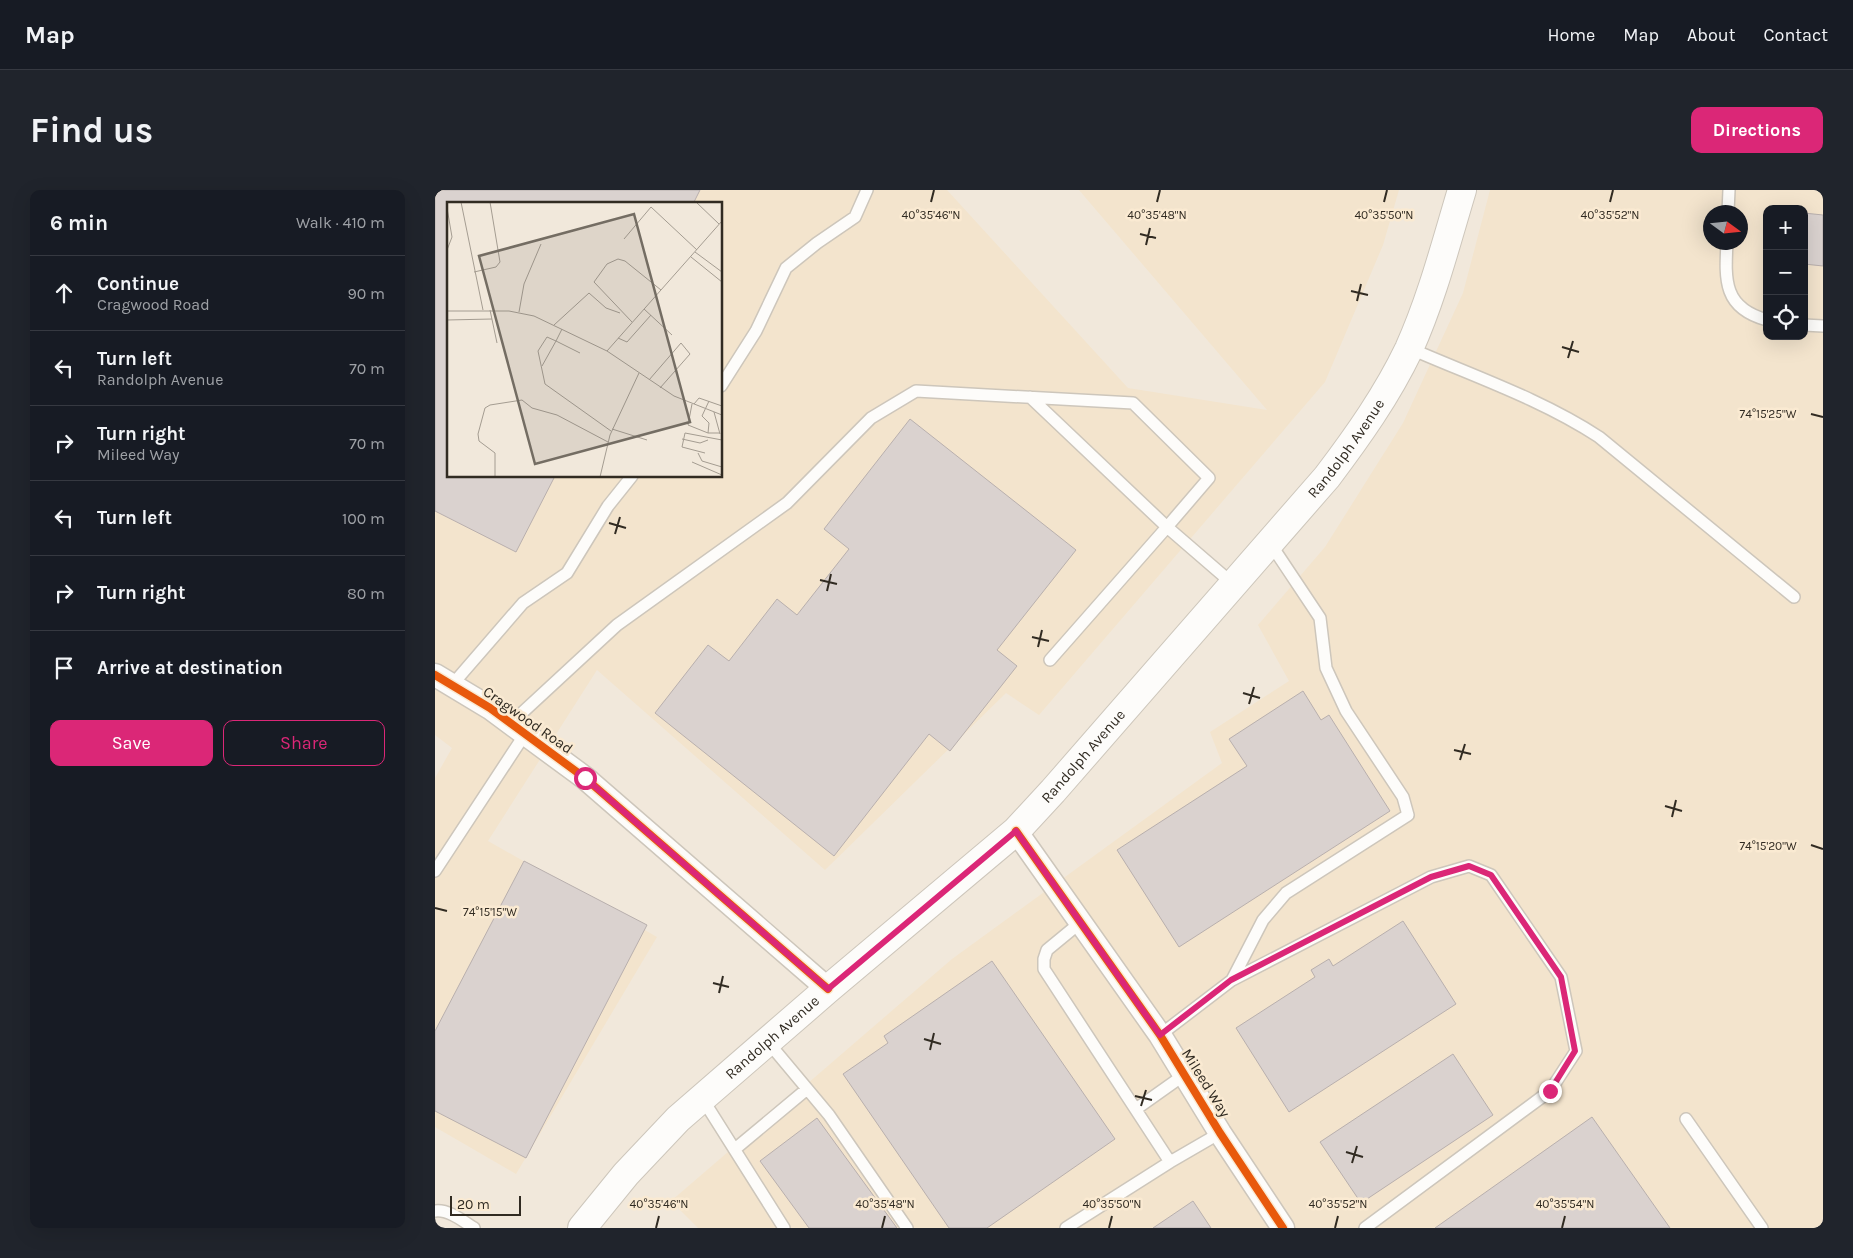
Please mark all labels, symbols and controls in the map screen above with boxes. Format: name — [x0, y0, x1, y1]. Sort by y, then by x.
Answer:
text: Map — [25, 21, 75, 49]
text: Home — [1547, 24, 1595, 46]
text: Map — [1623, 24, 1659, 46]
text: About — [1687, 24, 1736, 46]
text: Contact — [1764, 24, 1828, 46]
button: Directions — [1691, 107, 1823, 153]
text: Find us — [30, 110, 153, 151]
inset map — [447, 202, 723, 478]
north arrow — [1703, 205, 1748, 250]
map controls — [1763, 205, 1808, 340]
button: + — [1763, 205, 1808, 250]
text: 40°35'46"N — [902, 208, 960, 222]
text: 40°35'48"N — [1127, 208, 1187, 222]
text: 40°35'50"N — [1354, 208, 1414, 222]
text: 40°35'52"N — [1581, 208, 1640, 222]
text: 6 min — [50, 211, 108, 235]
text: Walk · 410 m — [296, 213, 385, 232]
button: − — [1763, 250, 1808, 295]
text: Continue — [97, 273, 179, 295]
icon: ahead — [50, 279, 78, 307]
text: 90 m — [347, 284, 385, 303]
text: Cragwood Road — [97, 295, 210, 314]
button: locate — [1763, 295, 1808, 340]
text: Turn left — [97, 348, 172, 370]
icon: left — [50, 354, 78, 382]
text: 70 m — [349, 359, 385, 378]
text: Randolph Avenue — [97, 370, 223, 389]
street label: Randolph Avenue — [1304, 395, 1388, 502]
text: 74°15'25"W — [1740, 407, 1797, 421]
text: Turn right — [97, 423, 186, 445]
icon: right — [50, 429, 78, 457]
text: 70 m — [349, 434, 385, 453]
text: Mileed Way — [97, 445, 180, 464]
icon: left — [50, 504, 78, 532]
text: Turn left — [97, 507, 172, 529]
text: 100 m — [342, 509, 385, 528]
icon: right — [50, 579, 78, 607]
text: Turn right — [97, 582, 186, 604]
text: 80 m — [347, 584, 385, 603]
icon: arrive — [50, 654, 78, 682]
text: Arrive at destination — [97, 657, 283, 679]
street label: Cragwood Road — [480, 682, 576, 758]
street label: Randolph Avenue — [1037, 706, 1129, 807]
button: Save — [50, 720, 213, 766]
button: Share — [223, 720, 385, 766]
route start — [574, 767, 597, 790]
text: 74°15'20"W — [1739, 839, 1797, 853]
text: 74°15'15"W — [463, 905, 517, 919]
street label: Randolph Avenue — [721, 992, 823, 1083]
street label: Mileed Way — [1178, 1045, 1234, 1121]
route end — [1539, 1080, 1562, 1103]
scale bar — [450, 1193, 521, 1216]
text: 20 m — [457, 1196, 490, 1213]
text: 40°35'46"N — [630, 1197, 688, 1211]
text: 40°35'48"N — [855, 1197, 915, 1211]
text: 40°35'50"N — [1082, 1197, 1142, 1211]
text: 40°35'52"N — [1309, 1197, 1368, 1211]
text: 40°35'54"N — [1536, 1197, 1594, 1211]

